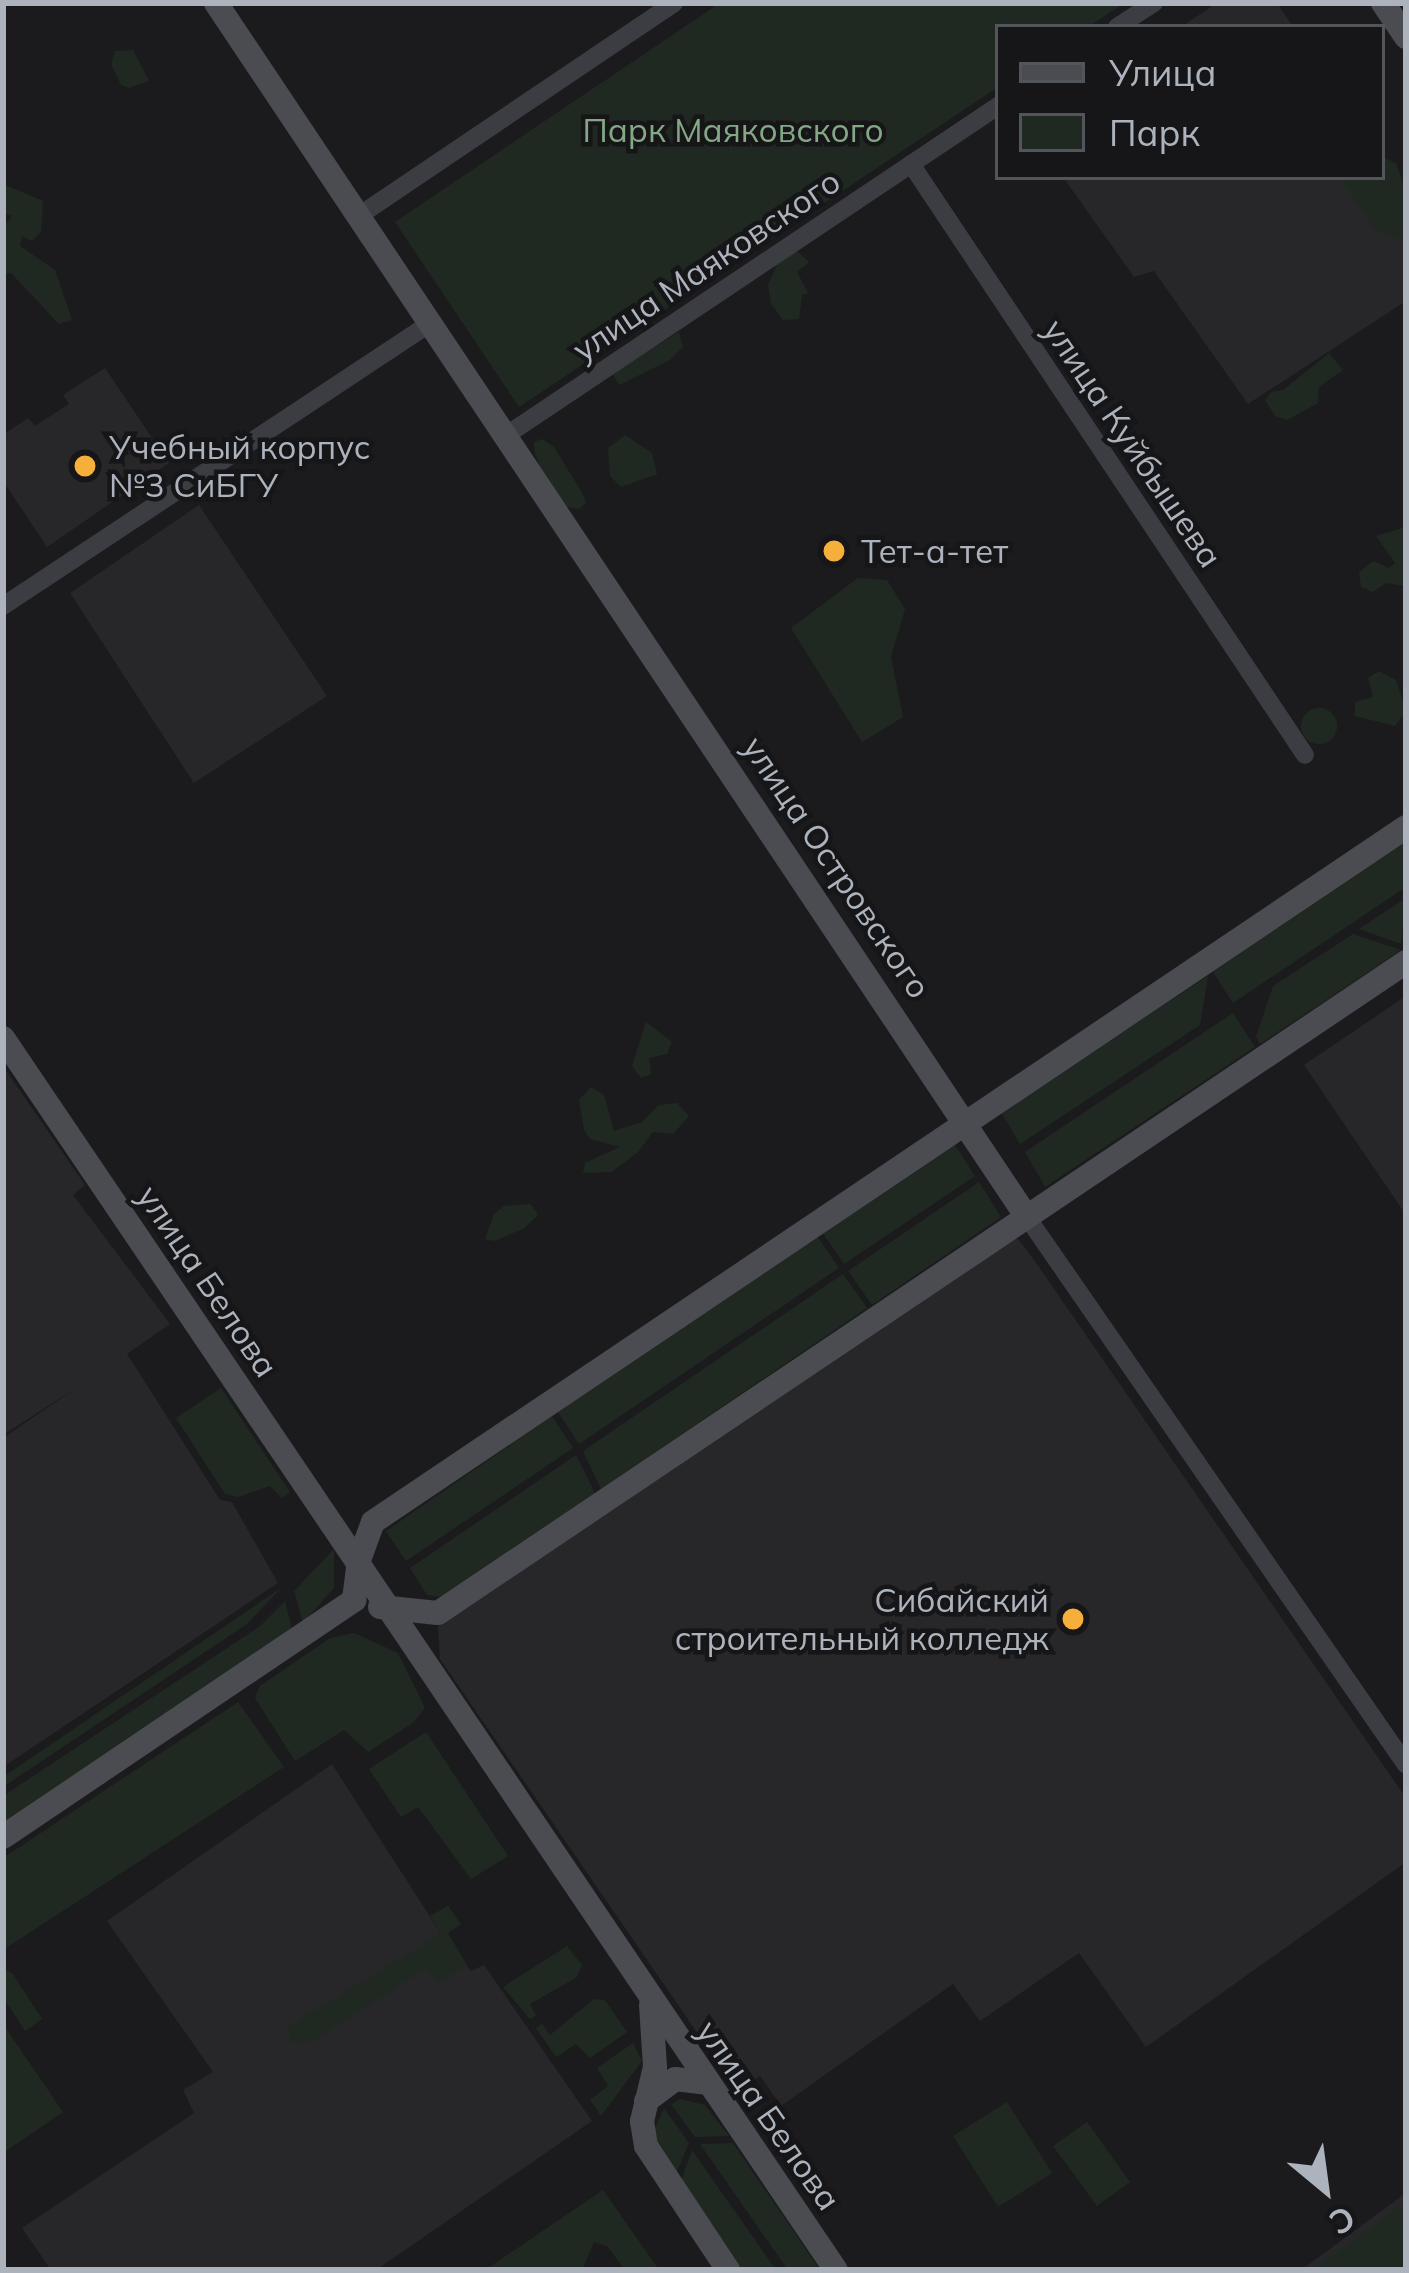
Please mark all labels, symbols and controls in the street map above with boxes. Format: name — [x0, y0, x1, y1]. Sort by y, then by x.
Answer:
legend — [995, 24, 1385, 180]
text: Улица — [1109, 50, 1217, 95]
park label: Парк Маяковского — [582, 110, 884, 150]
text: Парк — [1109, 110, 1200, 155]
street label: улица Маяковского — [565, 161, 847, 369]
street label: улица Куйбышева — [1035, 311, 1231, 575]
place label: Учебный корпус №3 СиБГУ — [109, 427, 370, 505]
marker: Учебный корпус №3 СиБГУ — [72, 453, 98, 479]
place label: Тет-а-тет — [861, 531, 1008, 571]
marker: Тет-а-тет — [818, 535, 850, 567]
street label: улица Островского — [735, 729, 939, 1005]
street label: улица Белова — [129, 1178, 287, 1384]
place label: Сибайский строительный колледж — [675, 1580, 1049, 1658]
marker: Сибайский строительный колледж — [1060, 1606, 1086, 1632]
street label: улица Белова — [689, 2013, 849, 2217]
north arrow — [1265, 2129, 1385, 2249]
text: С — [1323, 2198, 1363, 2244]

